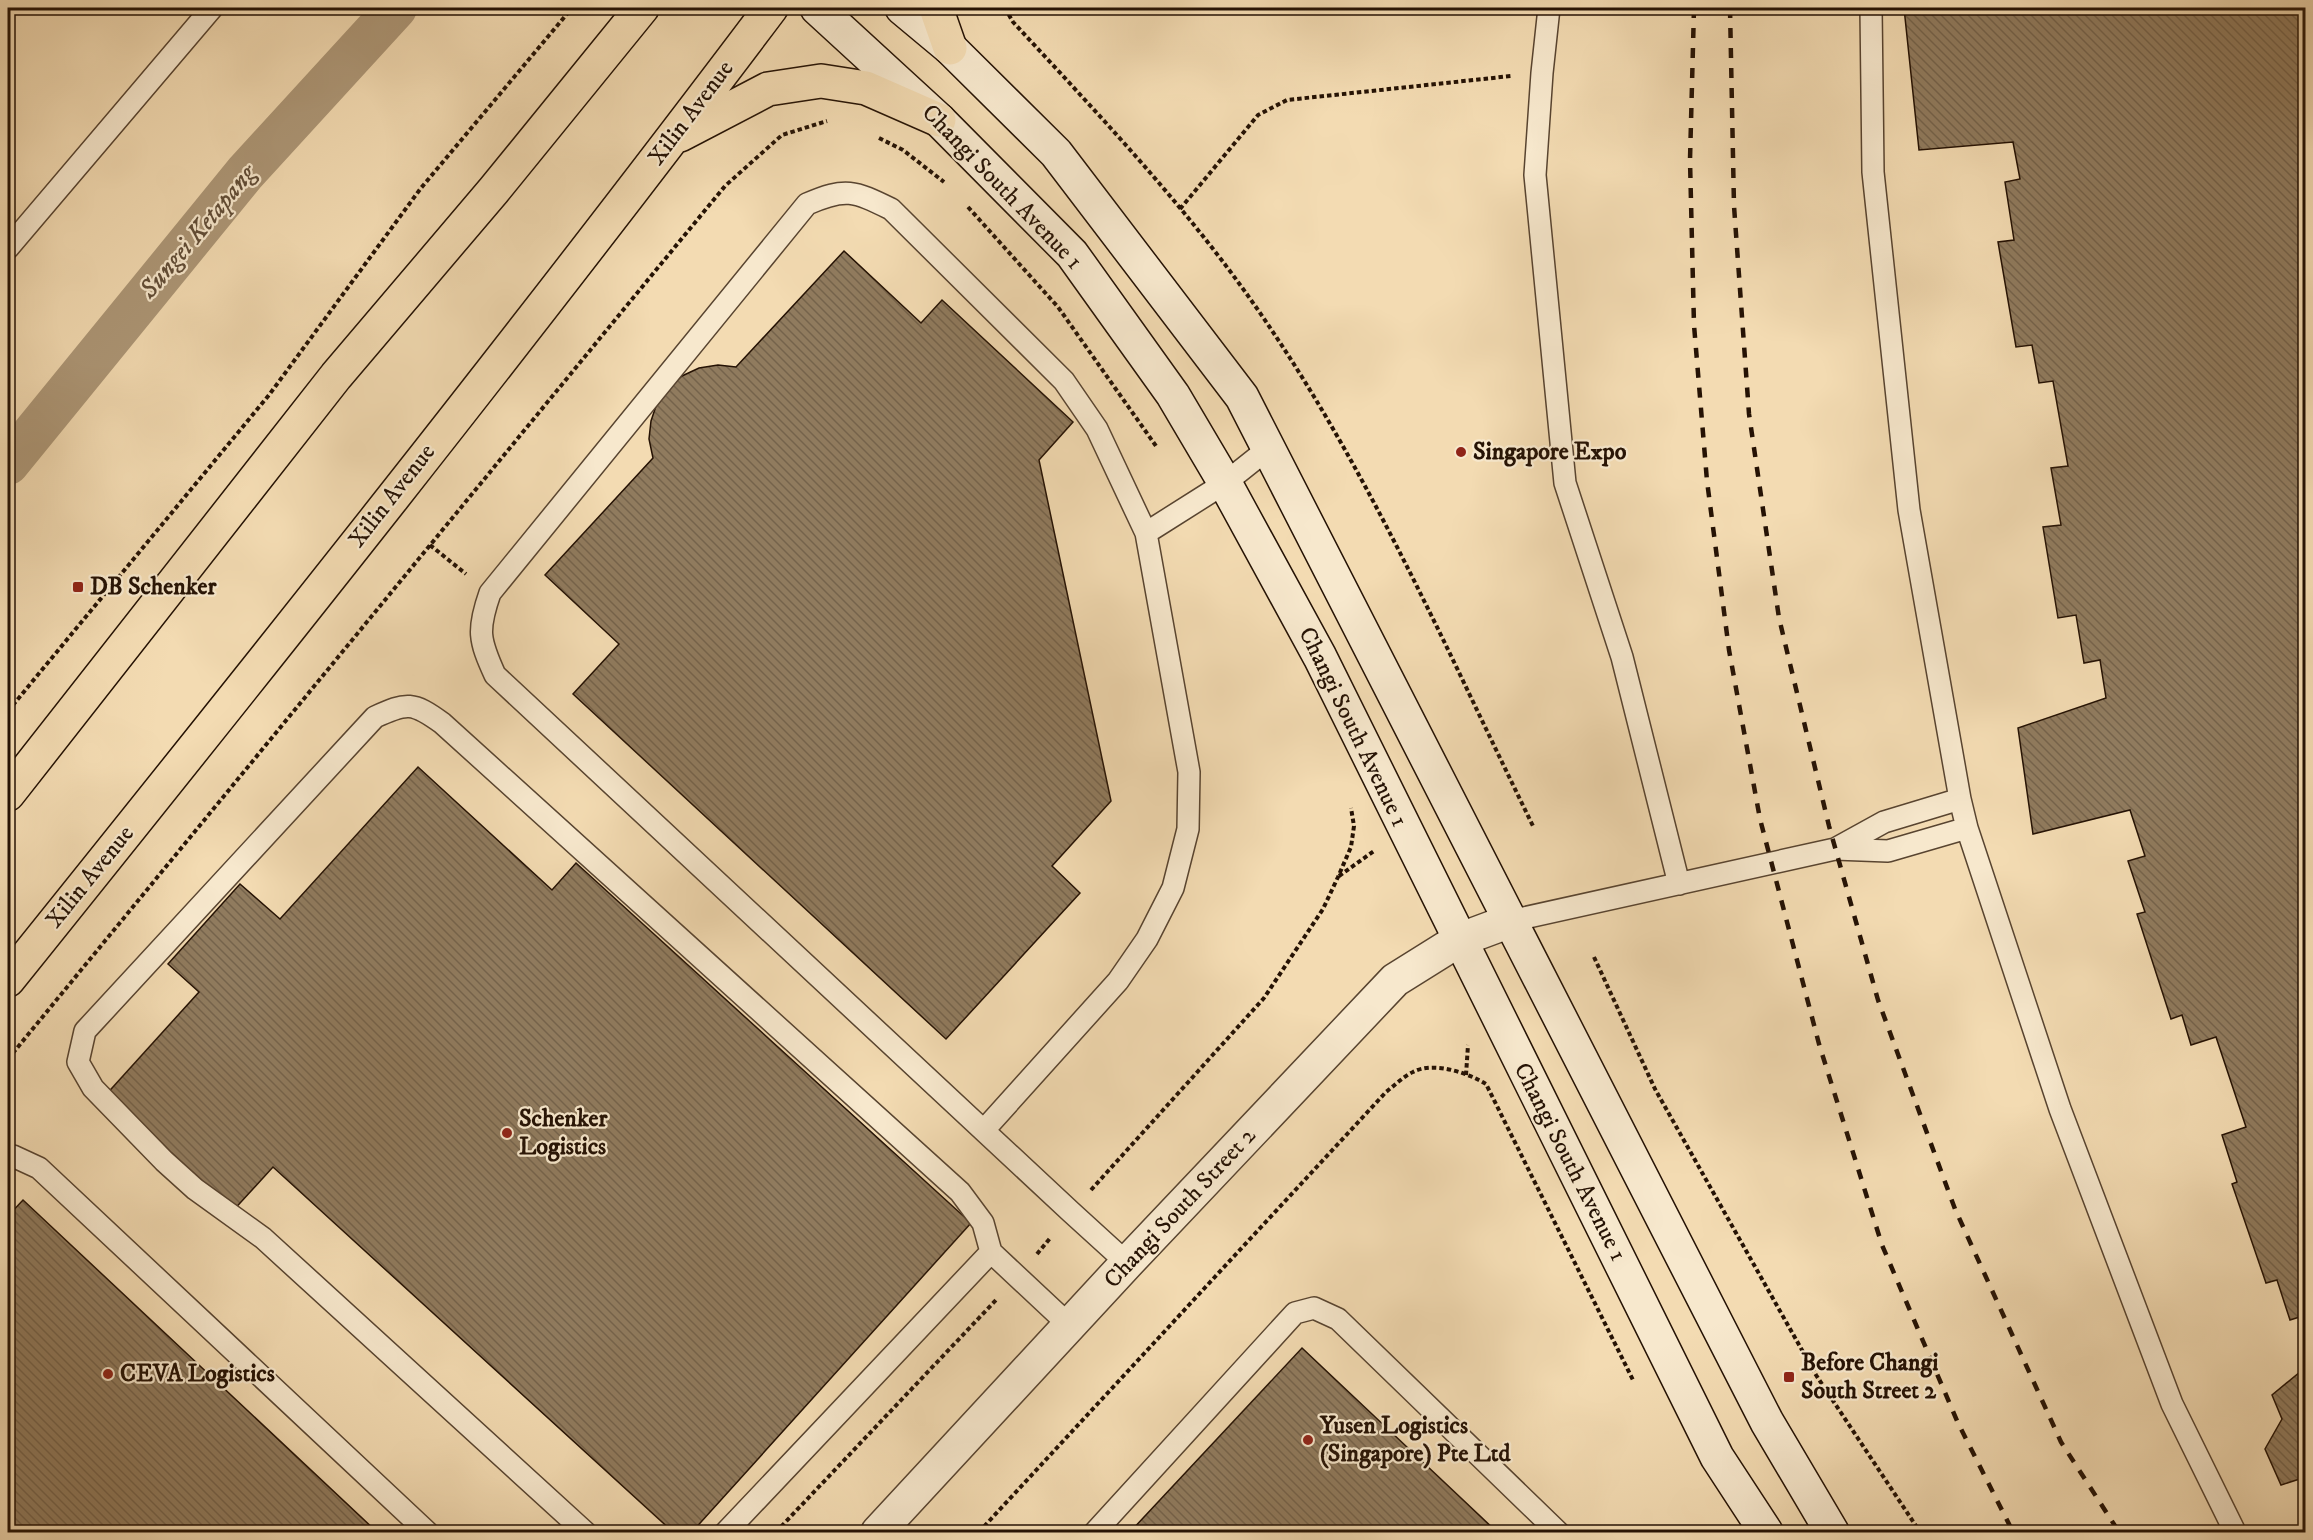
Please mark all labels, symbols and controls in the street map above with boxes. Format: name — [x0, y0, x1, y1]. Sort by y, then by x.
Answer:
street label: Xilin Avenue — [642, 54, 740, 171]
street label: Changi South Avenue 1 — [915, 98, 1089, 276]
water label: Sungei Ketapang — [132, 156, 265, 307]
place label: Singapore Expo — [1473, 437, 1627, 467]
street label: Xilin Avenue — [342, 438, 442, 554]
marker: Singapore Expo — [1454, 445, 1468, 459]
place label: DB Schenker — [90, 572, 217, 602]
marker: DB Schenker — [71, 580, 85, 594]
street label: Changi South Avenue 1 — [1292, 622, 1414, 832]
street label: Xilin Avenue — [39, 819, 141, 935]
street label: Changi South Avenue 1 — [1507, 1058, 1633, 1266]
place label: Schenker Logistics — [519, 1104, 609, 1162]
street label: Changi South Street 2 — [1098, 1121, 1262, 1295]
marker: Schenker Logistics — [500, 1126, 514, 1140]
place label: Before Changi South Street 2 — [1801, 1348, 1938, 1406]
place label: CEVA Logistics — [120, 1359, 275, 1389]
marker: CEVA Logistics — [101, 1367, 115, 1381]
marker: Before Changi South Street 2 — [1782, 1370, 1796, 1384]
place label: Yusen Logistics (Singapore) Pte Ltd — [1319, 1411, 1512, 1469]
marker: Yusen Logistics (Singapore) Pte Ltd — [1301, 1433, 1315, 1447]

